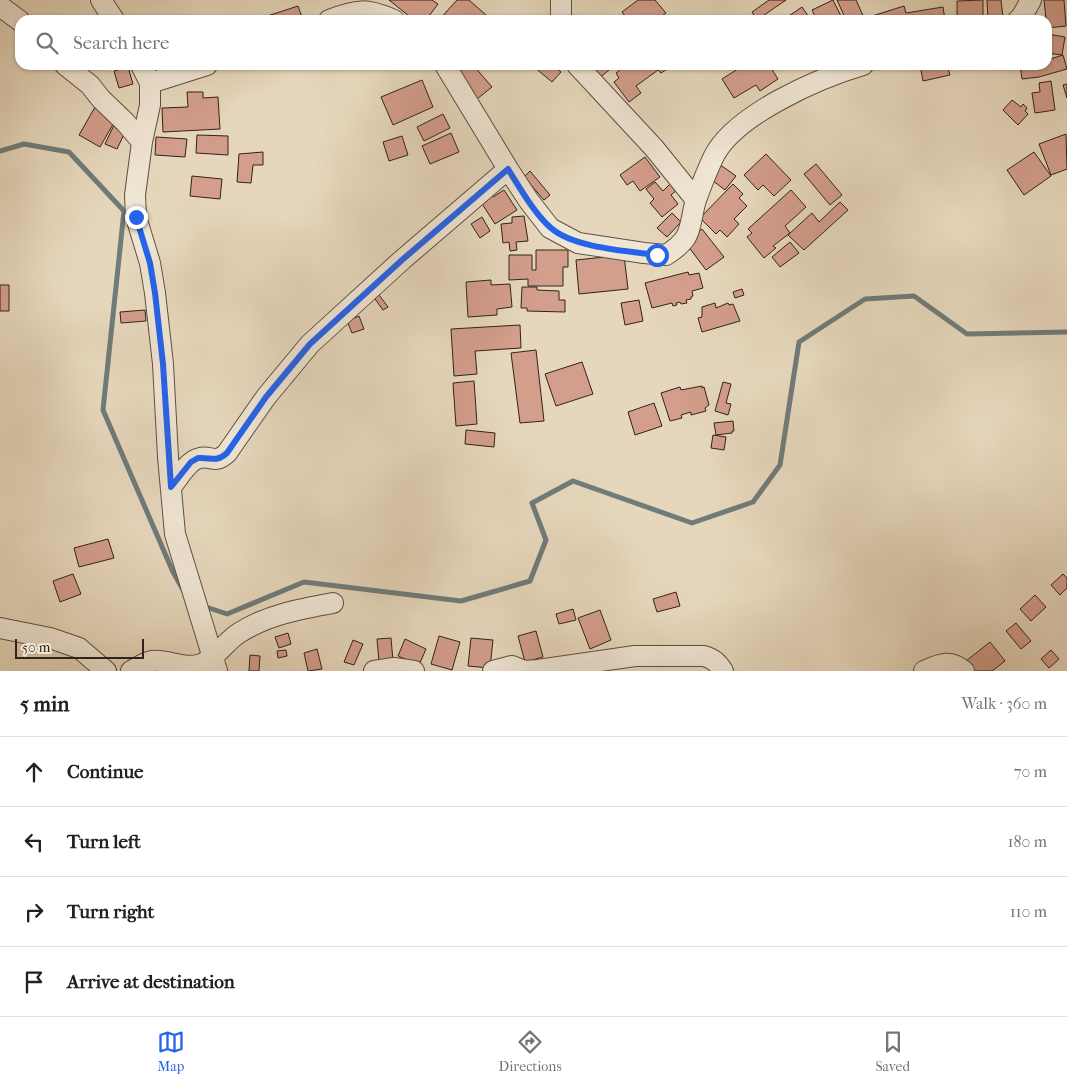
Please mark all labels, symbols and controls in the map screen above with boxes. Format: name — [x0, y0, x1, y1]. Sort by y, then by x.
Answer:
search box — [15, 15, 1052, 70]
icon: search — [33, 29, 61, 57]
text: Search here — [73, 32, 169, 54]
route end — [125, 206, 148, 229]
route start — [646, 244, 669, 267]
scale bar — [15, 636, 144, 659]
text: 50 m — [22, 639, 50, 656]
text: 5 min — [20, 692, 69, 716]
text: Walk · 360 m — [961, 694, 1047, 713]
icon: ahead — [20, 758, 48, 786]
text: Continue — [67, 761, 143, 783]
text: 70 m — [1014, 762, 1047, 781]
icon: left — [20, 828, 48, 856]
text: Turn left — [67, 831, 141, 853]
text: 180 m — [1008, 832, 1047, 851]
icon: right — [20, 898, 48, 926]
text: Turn right — [67, 901, 154, 923]
text: 110 m — [1010, 902, 1047, 921]
icon: arrive — [20, 968, 48, 996]
text: Arrive at destination — [67, 971, 235, 993]
tab: Map — [157, 1028, 185, 1075]
tab: Directions — [499, 1028, 562, 1075]
tab: Saved — [875, 1028, 910, 1075]

